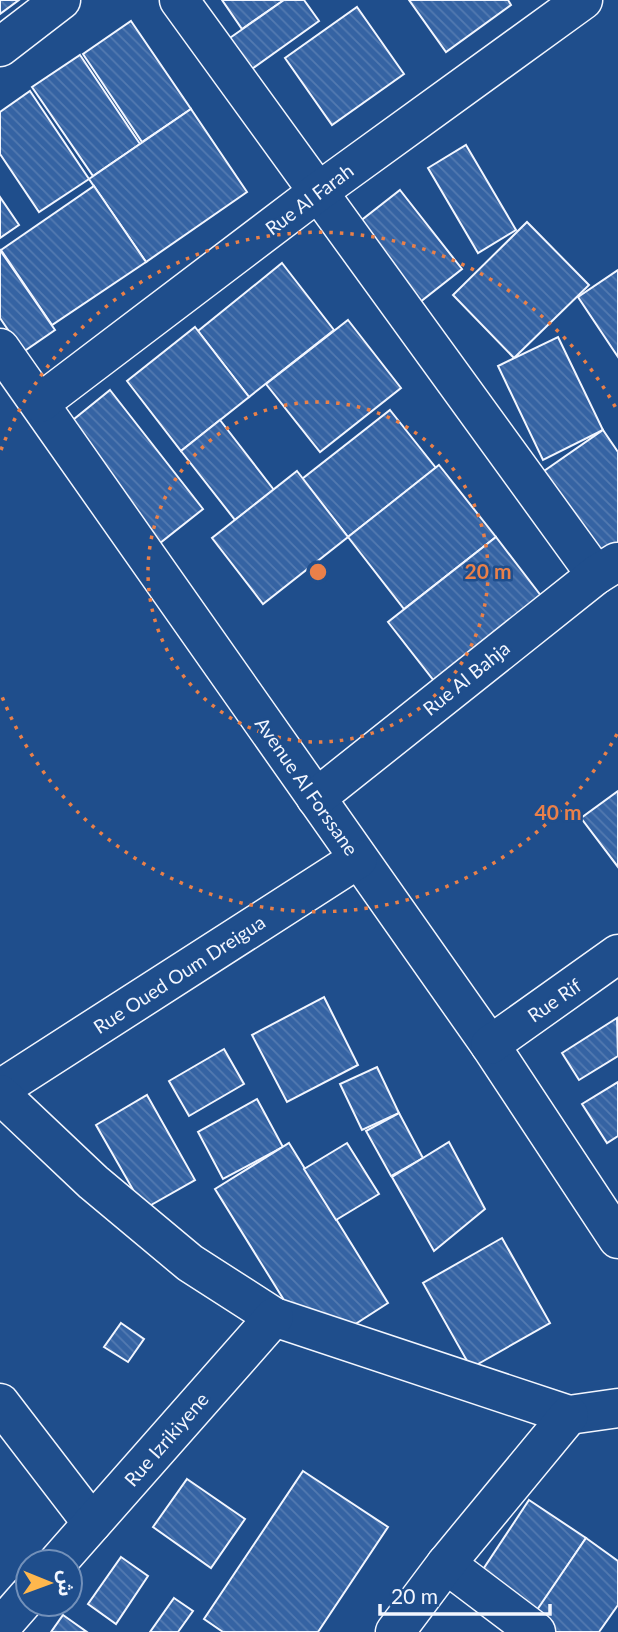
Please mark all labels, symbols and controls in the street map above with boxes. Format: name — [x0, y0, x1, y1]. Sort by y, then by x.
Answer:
street label: Rue Al Farah — [260, 158, 358, 240]
text: 20 m — [464, 558, 512, 583]
centre of rings — [306, 560, 330, 584]
street label: Rue Al Bahja — [418, 636, 514, 720]
street label: Avenue Al Forssane — [251, 712, 363, 860]
text: 40 m — [534, 799, 582, 824]
street label: Rue Oued Oum Dreigua — [89, 910, 269, 1038]
street label: Rue Rif — [523, 973, 585, 1027]
street label: Rue Izrikiyene — [119, 1387, 213, 1491]
north arrow — [14, 1548, 84, 1618]
text: ش — [55, 1570, 78, 1597]
scale bar — [380, 1572, 550, 1616]
text: 20 m — [391, 1583, 438, 1608]

